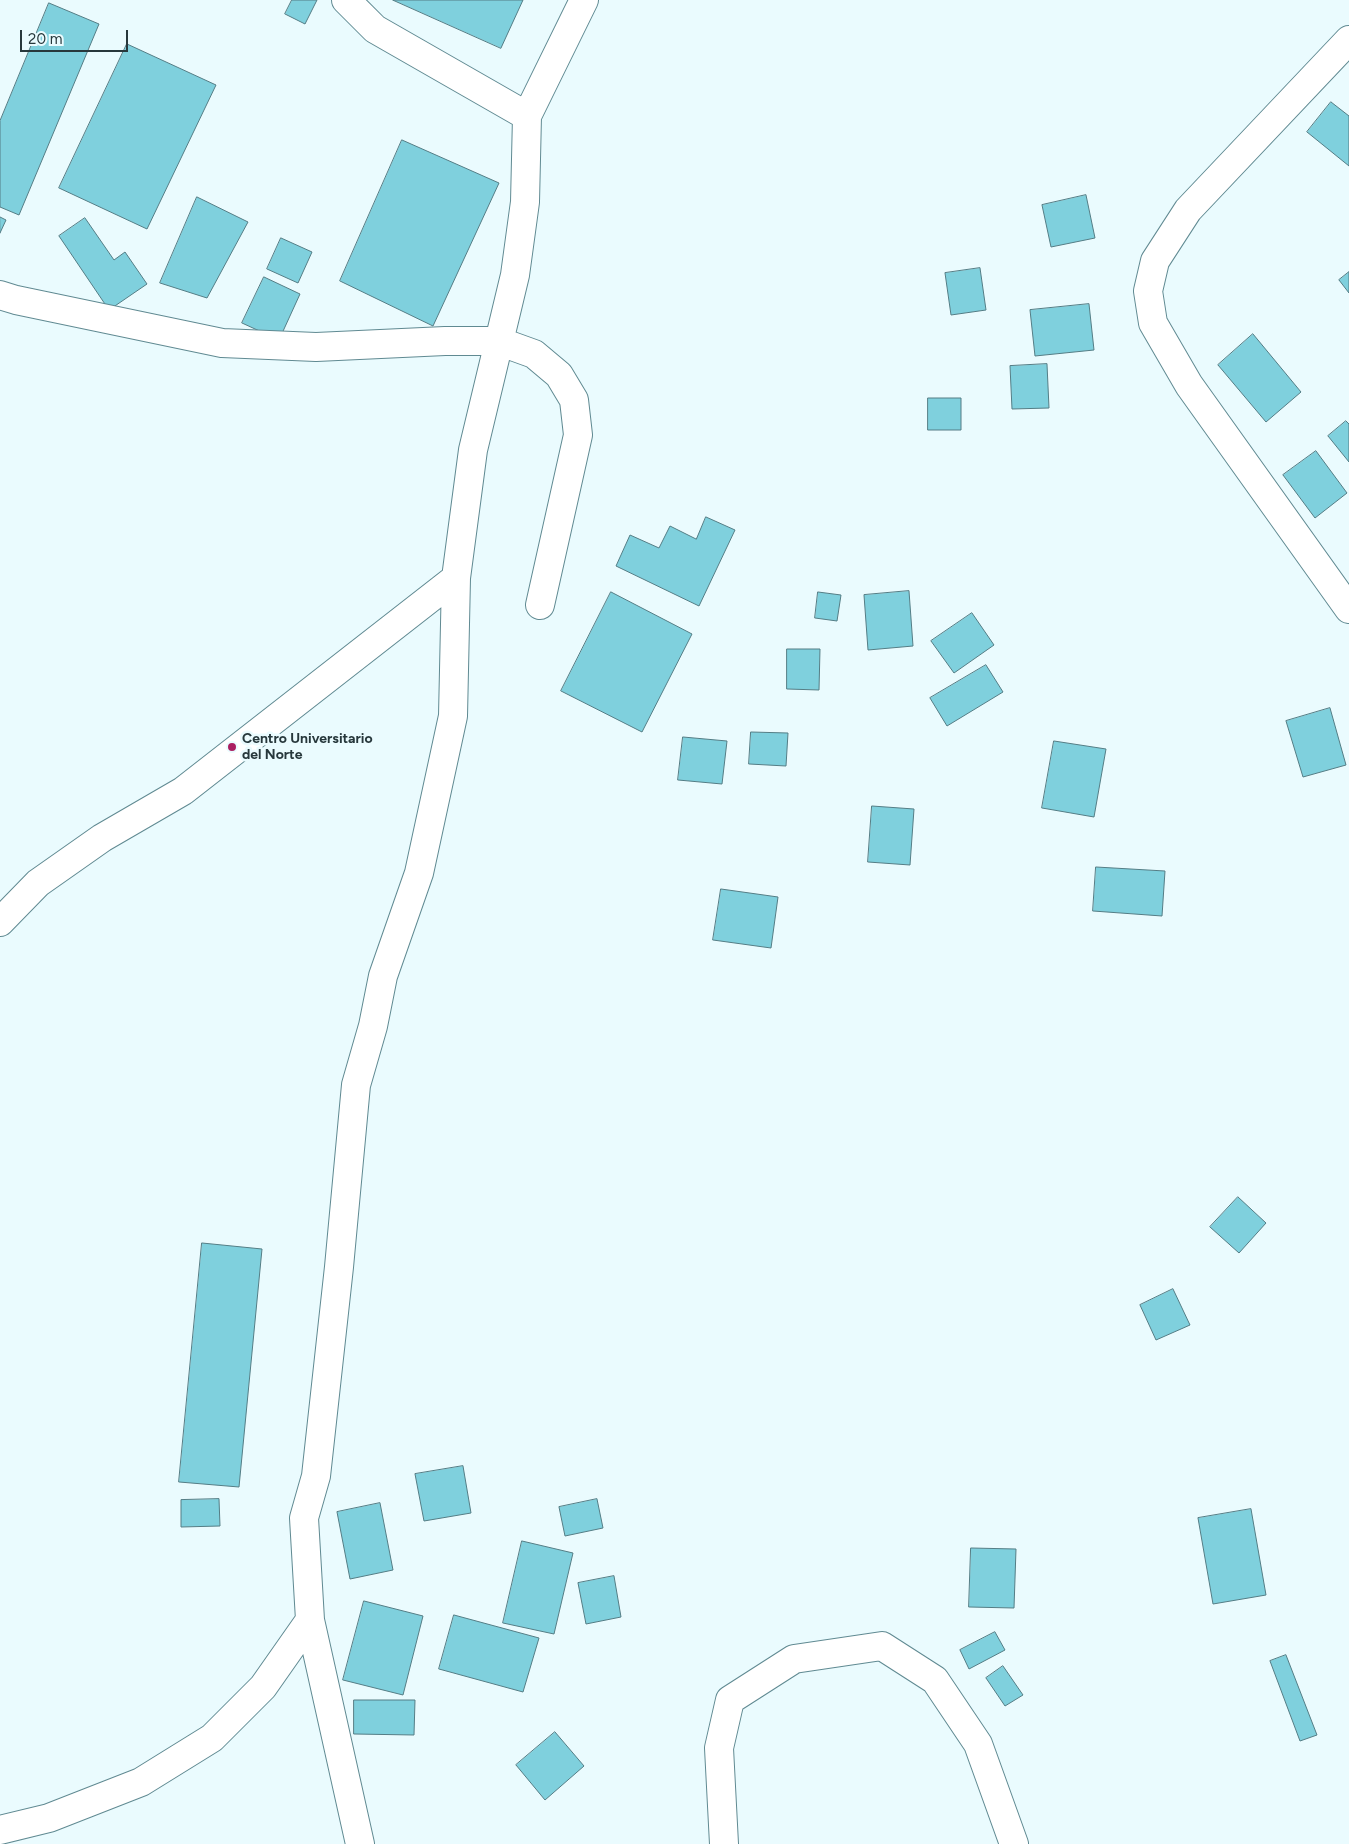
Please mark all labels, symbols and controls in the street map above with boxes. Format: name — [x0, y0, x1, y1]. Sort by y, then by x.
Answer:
scale bar — [22, 20, 130, 52]
text: 20 m — [28, 30, 62, 48]
place label: Centro Universitario del Norte — [242, 731, 373, 764]
marker: Centro Universitario del Norte — [226, 741, 238, 753]

